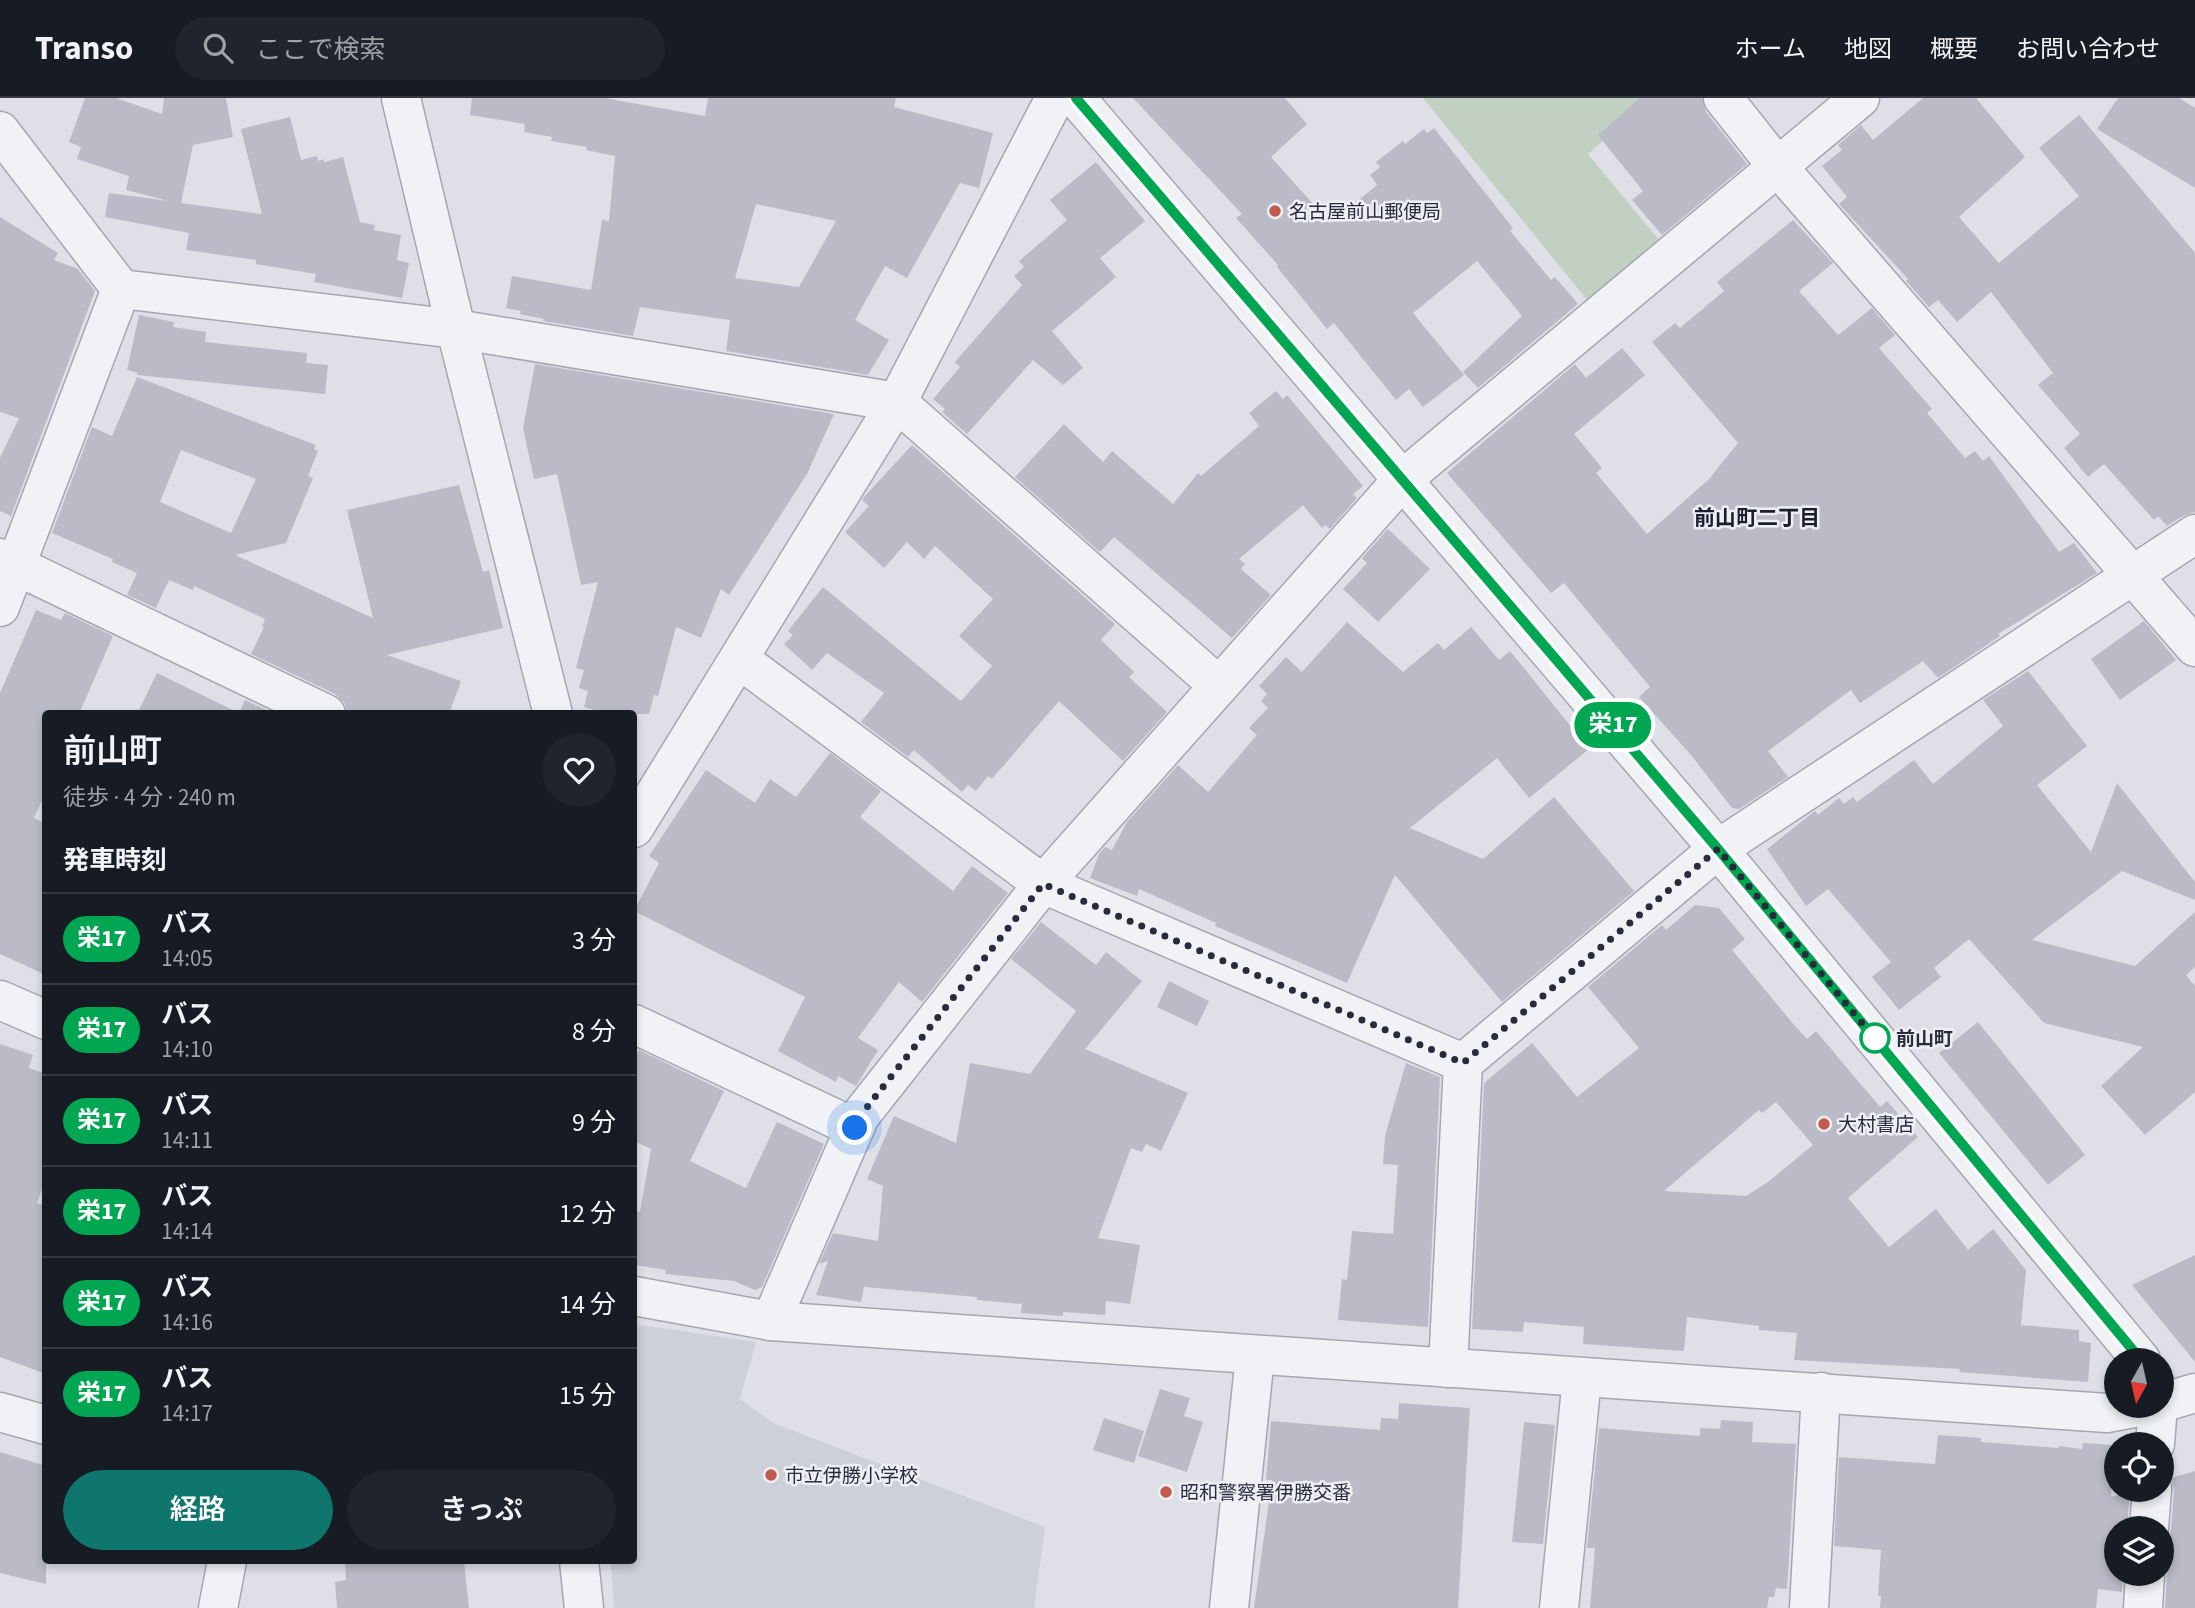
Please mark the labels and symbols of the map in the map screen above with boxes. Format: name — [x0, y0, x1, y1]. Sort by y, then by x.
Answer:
place label: 名古屋前山郵便局 — [1289, 199, 1441, 226]
marker: 名古屋前山郵便局 — [1267, 203, 1283, 219]
district label: 前山町二丁目 — [1694, 503, 1820, 533]
line badge: 栄17 — [1573, 702, 1653, 748]
marker: 前山町 — [1860, 1023, 1890, 1053]
place label: 前山町 — [1896, 1026, 1953, 1053]
your location — [837, 1110, 872, 1145]
place label: 大村書店 — [1838, 1112, 1914, 1139]
marker: 大村書店 — [1816, 1116, 1832, 1132]
north arrow — [2104, 1348, 2174, 1418]
place label: 市立伊勝小学校 — [785, 1463, 918, 1490]
marker: 市立伊勝小学校 — [763, 1467, 779, 1483]
place label: 昭和警察署伊勝交番 — [1180, 1480, 1351, 1507]
marker: 昭和警察署伊勝交番 — [1158, 1484, 1174, 1500]

